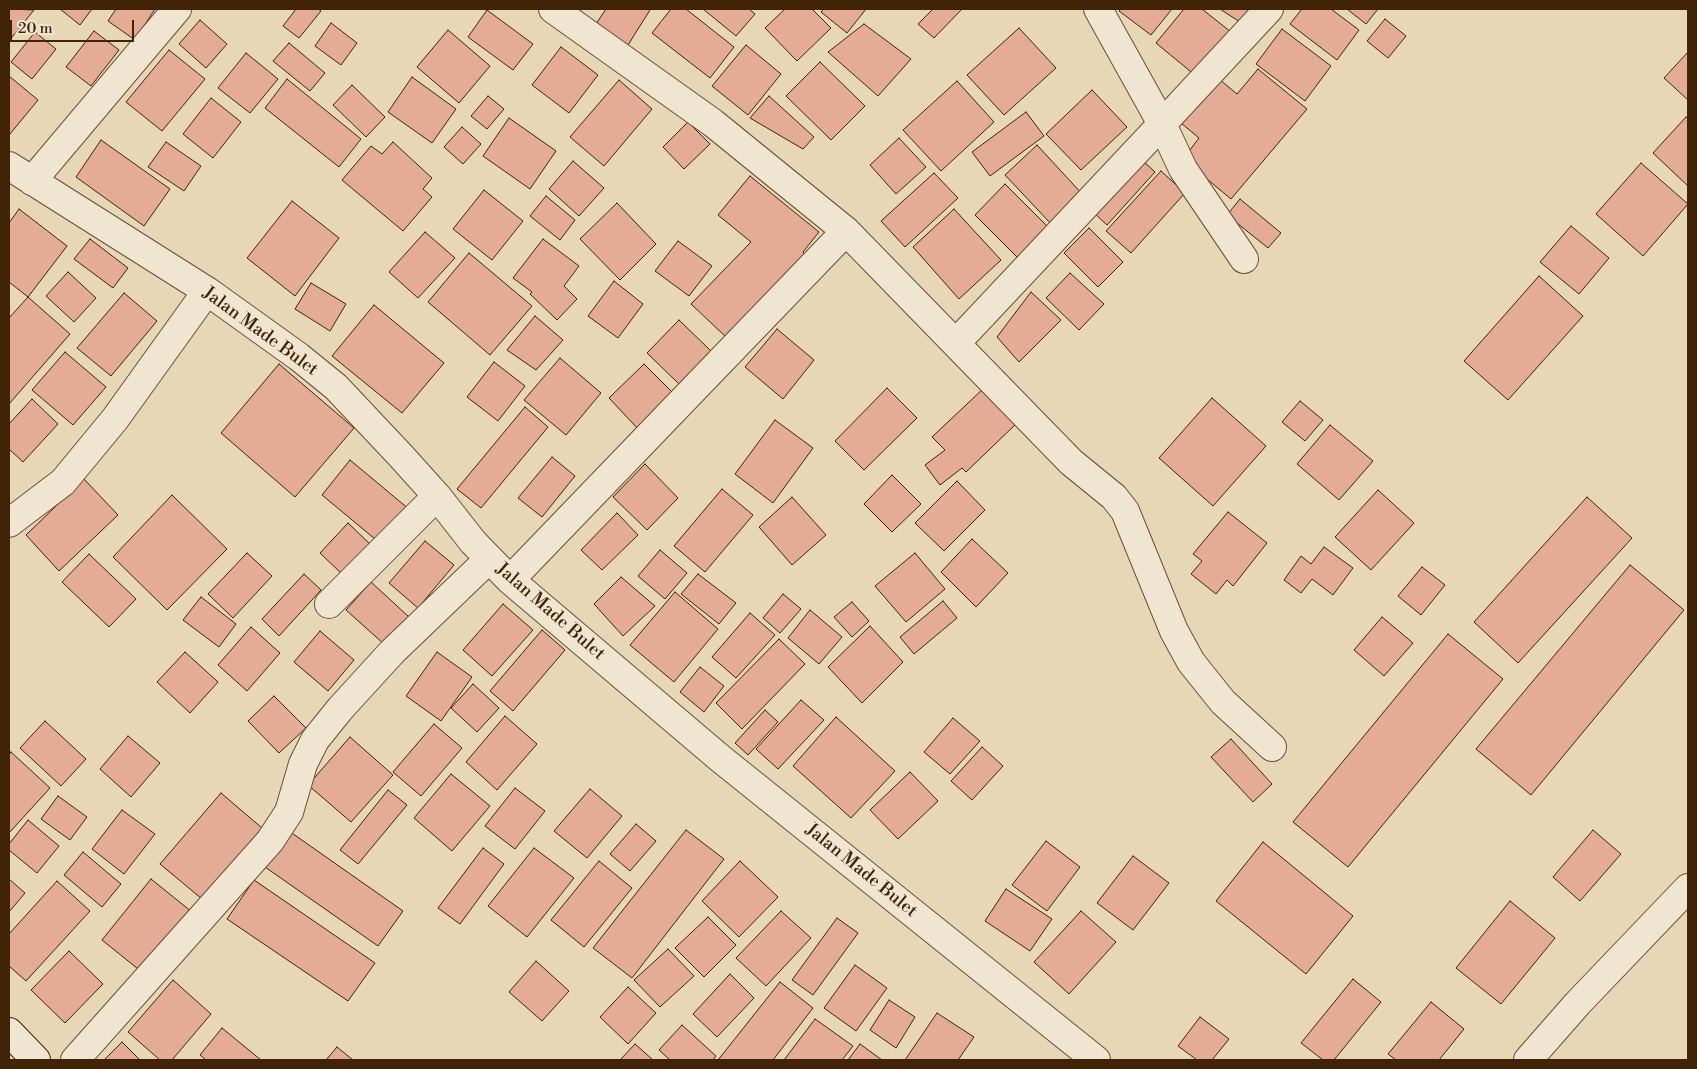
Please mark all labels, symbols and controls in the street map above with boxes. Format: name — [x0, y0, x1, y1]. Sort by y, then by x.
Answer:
scale bar — [12, 10, 136, 42]
text: 20 m — [18, 19, 53, 38]
street label: Jalan Made Bulet — [198, 283, 322, 381]
street label: Jalan Made Bulet — [491, 559, 609, 665]
street label: Jalan Made Bulet — [801, 819, 921, 923]

